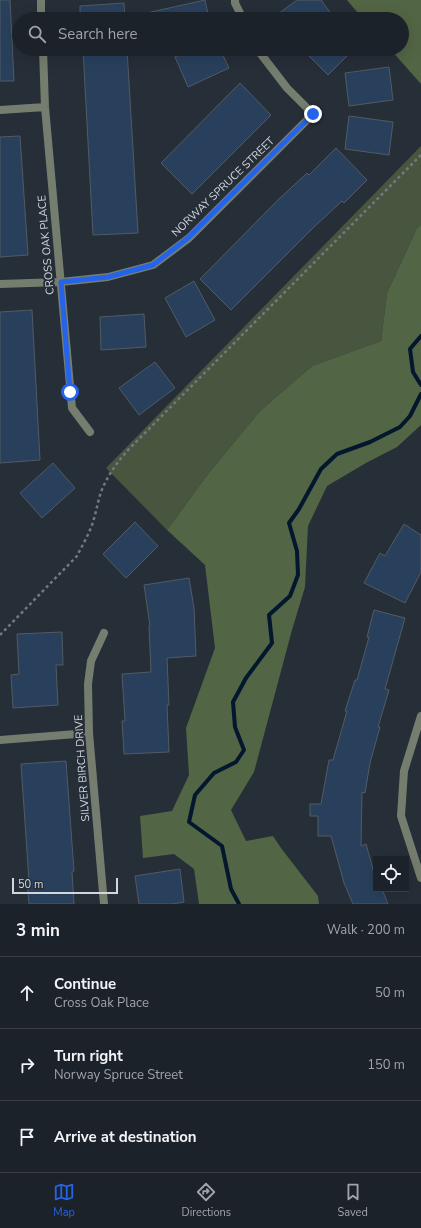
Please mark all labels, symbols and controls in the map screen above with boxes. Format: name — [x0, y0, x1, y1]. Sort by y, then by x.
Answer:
search box — [12, 12, 409, 56]
icon: search — [26, 23, 48, 45]
text: Search here — [58, 24, 138, 44]
route end — [304, 105, 322, 123]
street label: NORWAY SPRUCE STREET — [168, 134, 278, 240]
street label: CROSS OAK PLACE — [34, 195, 58, 295]
route start — [61, 383, 79, 401]
street label: SILVER BIRCH DRIVE — [71, 714, 93, 822]
map controls — [373, 856, 409, 892]
button: locate — [373, 856, 409, 892]
scale bar — [12, 876, 118, 895]
text: 50 m — [18, 877, 43, 892]
text: 3 min — [16, 919, 60, 942]
text: Walk · 200 m — [327, 921, 405, 939]
text: Continue — [54, 974, 116, 994]
icon: ahead — [16, 982, 38, 1004]
text: 50 m — [375, 984, 405, 1002]
text: Cross Oak Place — [54, 994, 149, 1012]
text: Turn right — [54, 1046, 123, 1066]
icon: right — [16, 1054, 38, 1076]
text: 150 m — [367, 1056, 405, 1074]
text: Norway Spruce Street — [54, 1066, 183, 1084]
icon: arrive — [16, 1126, 38, 1148]
text: Arrive at destination — [54, 1127, 197, 1147]
tab: Map — [53, 1181, 75, 1220]
tab: Directions — [181, 1181, 231, 1220]
tab: Saved — [337, 1181, 368, 1220]

